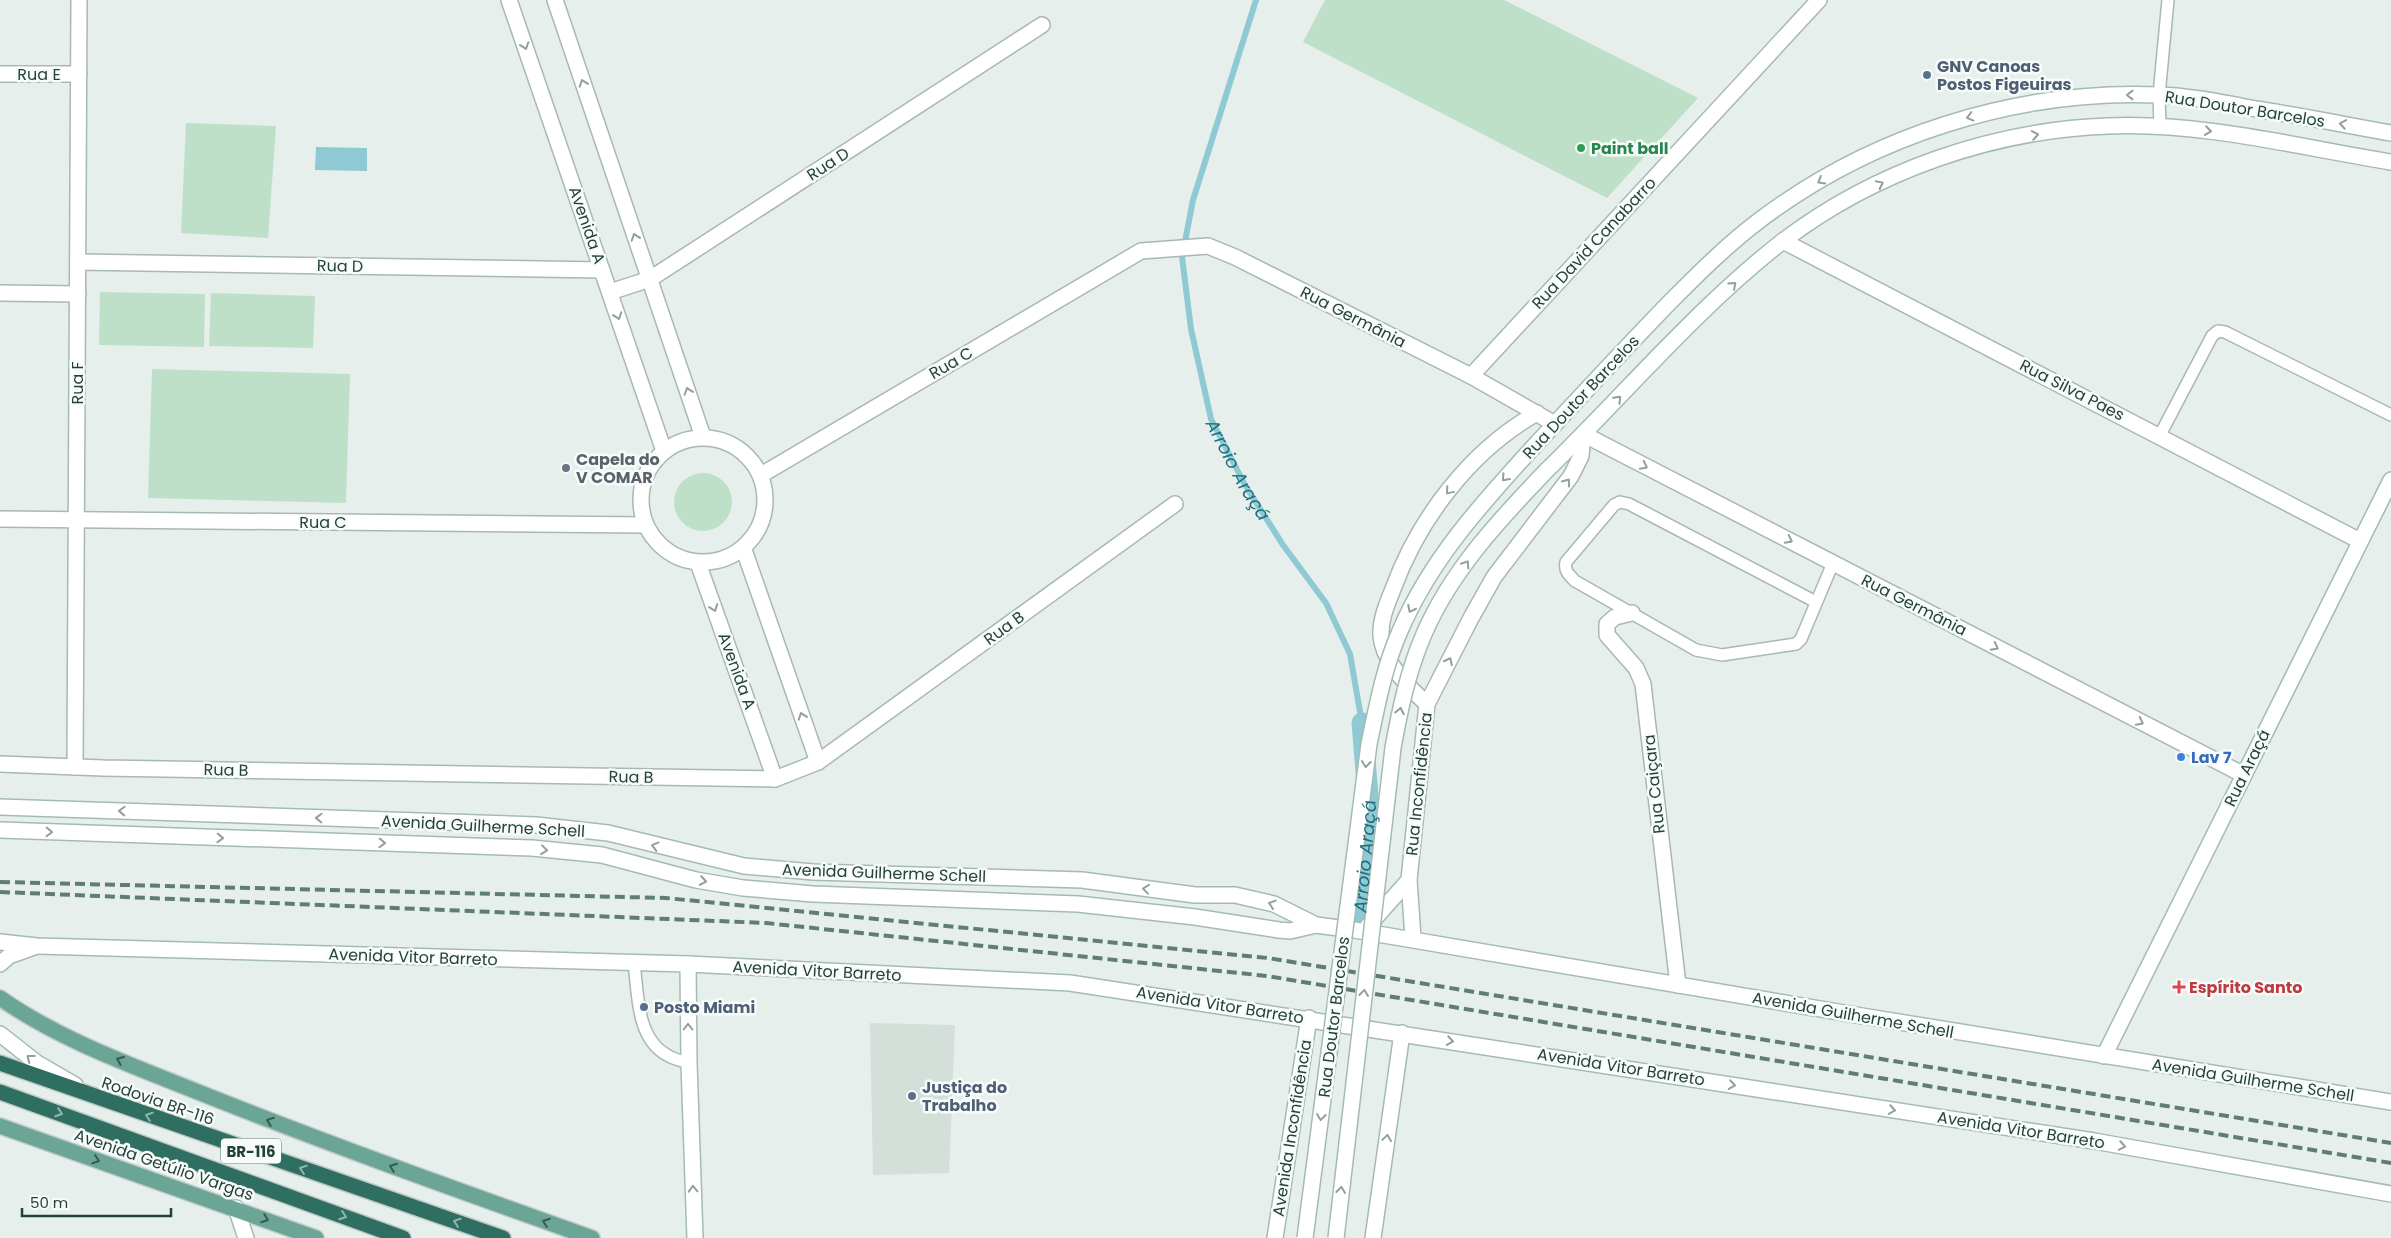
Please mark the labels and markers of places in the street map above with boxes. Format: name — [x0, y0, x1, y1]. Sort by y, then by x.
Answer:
place label: GNV Canoas Postos Figeuiras — [1937, 55, 2072, 96]
marker: GNV Canoas Postos Figeuiras — [1921, 69, 1933, 81]
place label: Paint ball — [1591, 137, 1668, 160]
marker: Paint ball — [1575, 142, 1587, 154]
place label: Capela do V COMAR — [576, 448, 660, 489]
marker: Capela do V COMAR — [560, 462, 572, 474]
place label: Lav 7 — [2191, 746, 2232, 769]
marker: Lav 7 — [2175, 751, 2187, 763]
place label: Espírito Santo — [2189, 976, 2302, 999]
marker: Espírito Santo — [2173, 981, 2185, 993]
place label: Posto Miami — [654, 996, 755, 1019]
marker: Posto Miami — [638, 1001, 650, 1013]
place label: Justiça do Trabalho — [922, 1076, 1007, 1117]
marker: Justiça do Trabalho — [906, 1090, 918, 1102]

